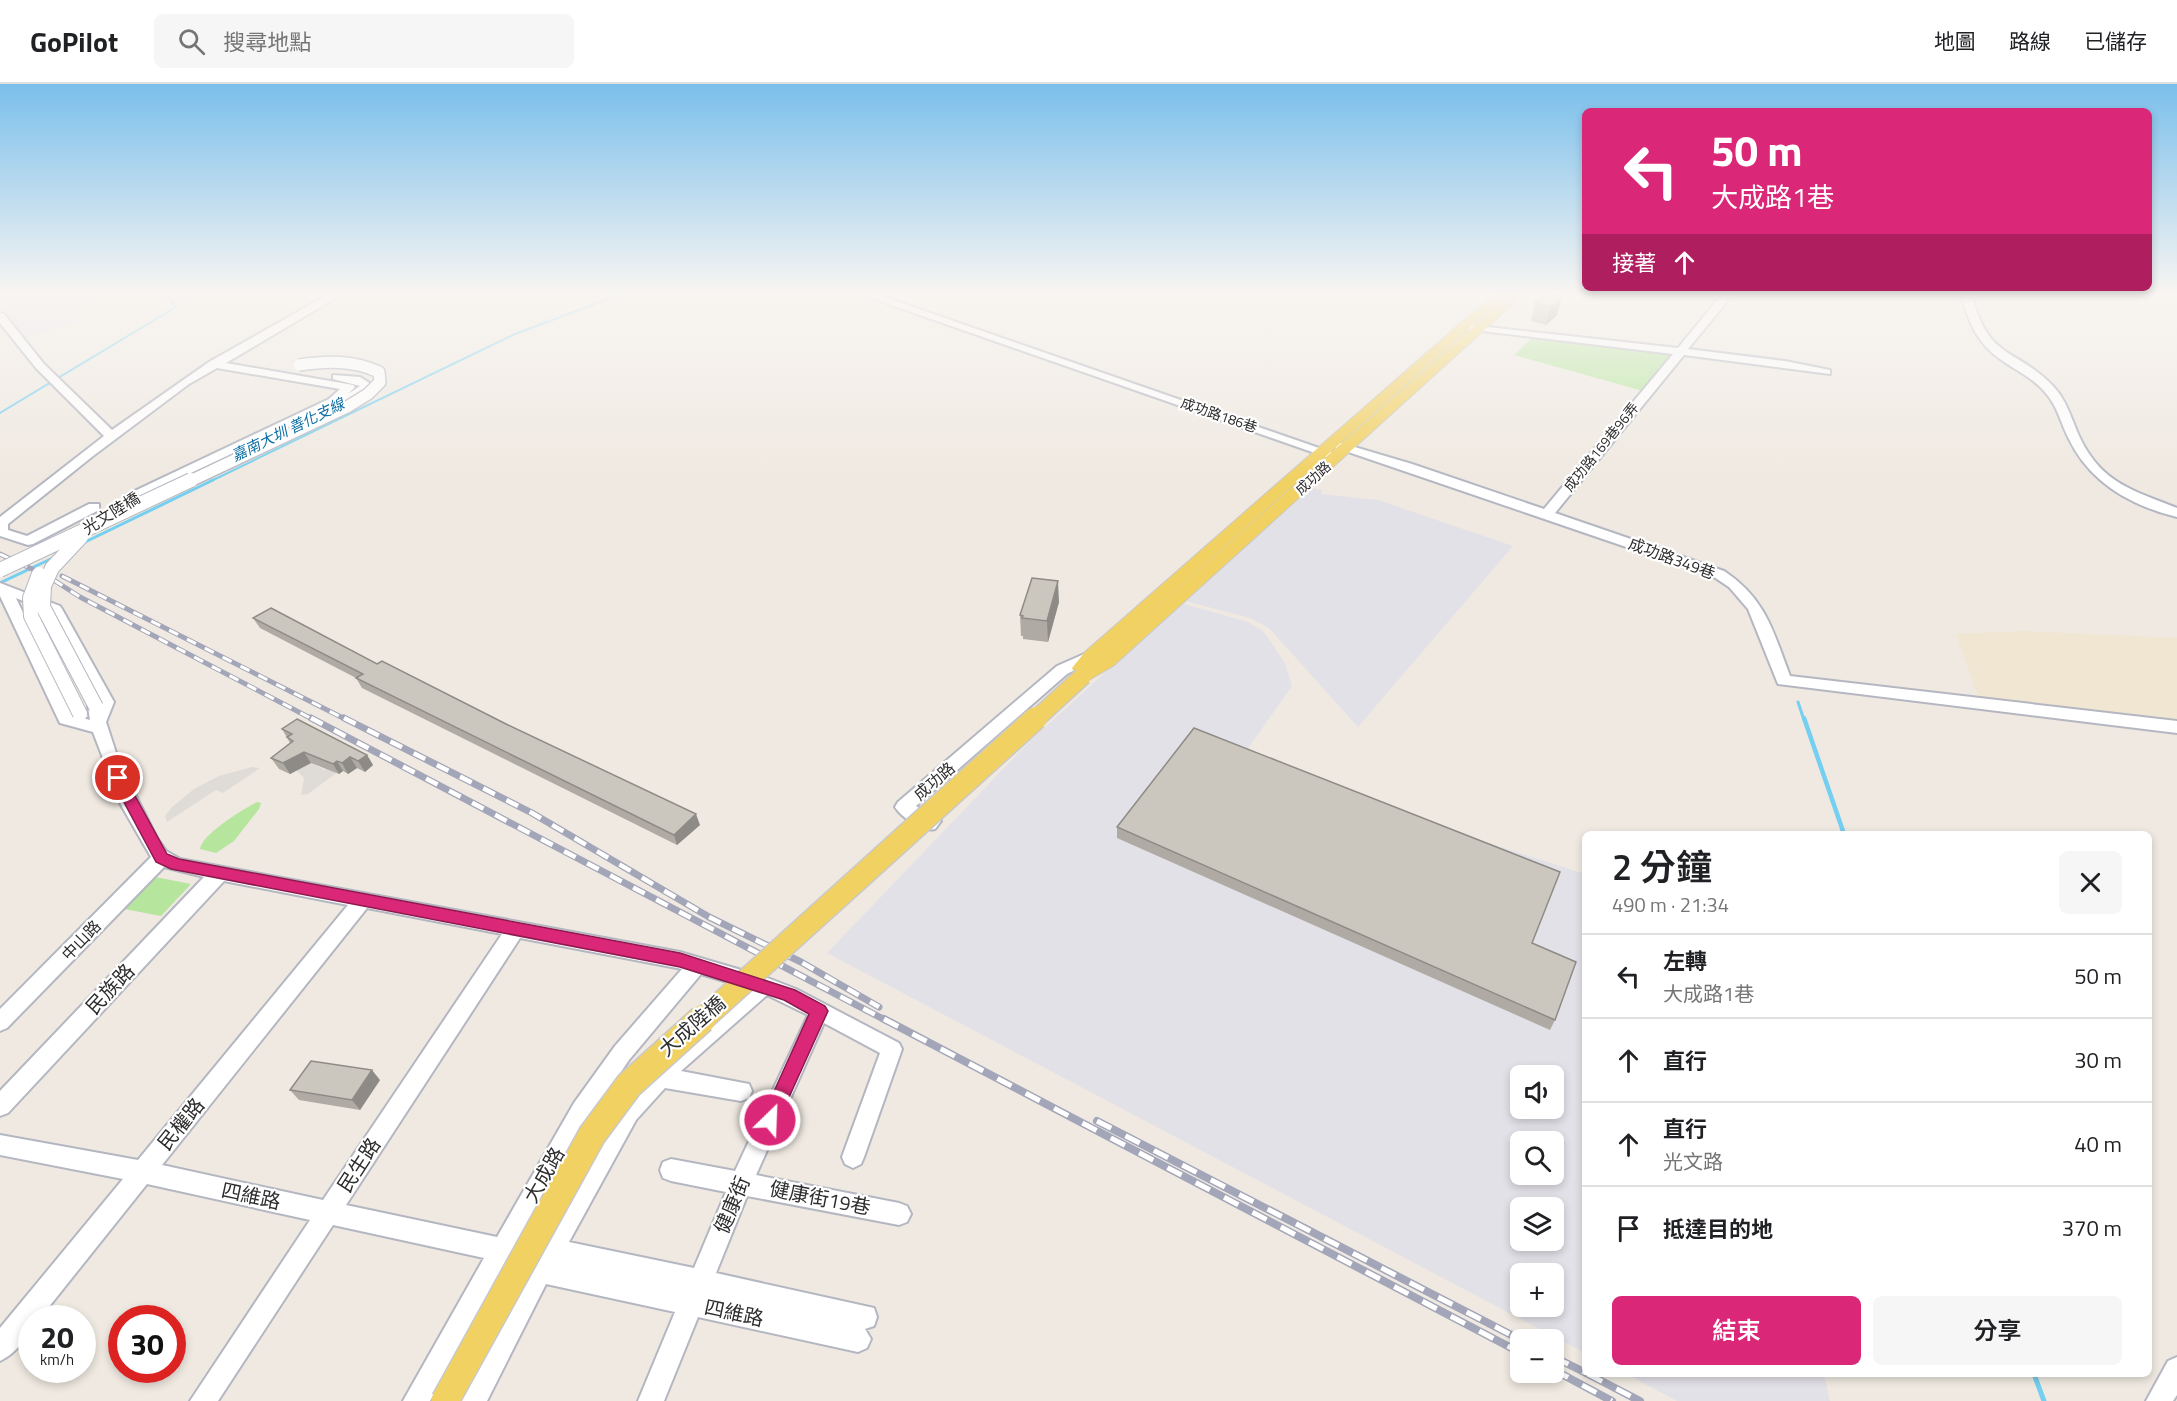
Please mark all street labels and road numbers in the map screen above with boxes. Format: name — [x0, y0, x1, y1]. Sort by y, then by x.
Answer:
street label: 成功路186巷 — [1178, 392, 1260, 437]
street label: 成功路169巷96弄 — [1558, 398, 1643, 496]
street label: 成功路 — [1290, 456, 1335, 499]
street label: 光文陸橋 — [77, 486, 145, 540]
street label: 成功路349巷 — [1625, 531, 1719, 585]
street label: 成功路 — [908, 756, 960, 806]
street label: 中山路 — [56, 914, 106, 966]
street label: 民族路 — [78, 956, 141, 1021]
street label: 大成陸橋 — [651, 988, 732, 1064]
street label: 民權路 — [150, 1091, 212, 1157]
street label: 民生路 — [329, 1131, 388, 1198]
street label: 大成路 — [515, 1141, 572, 1208]
street label: 健康街 — [706, 1171, 758, 1238]
street label: 健康街19巷 — [767, 1173, 873, 1222]
street label: 四維路 — [219, 1174, 284, 1217]
street label: 四維路 — [702, 1291, 767, 1334]

